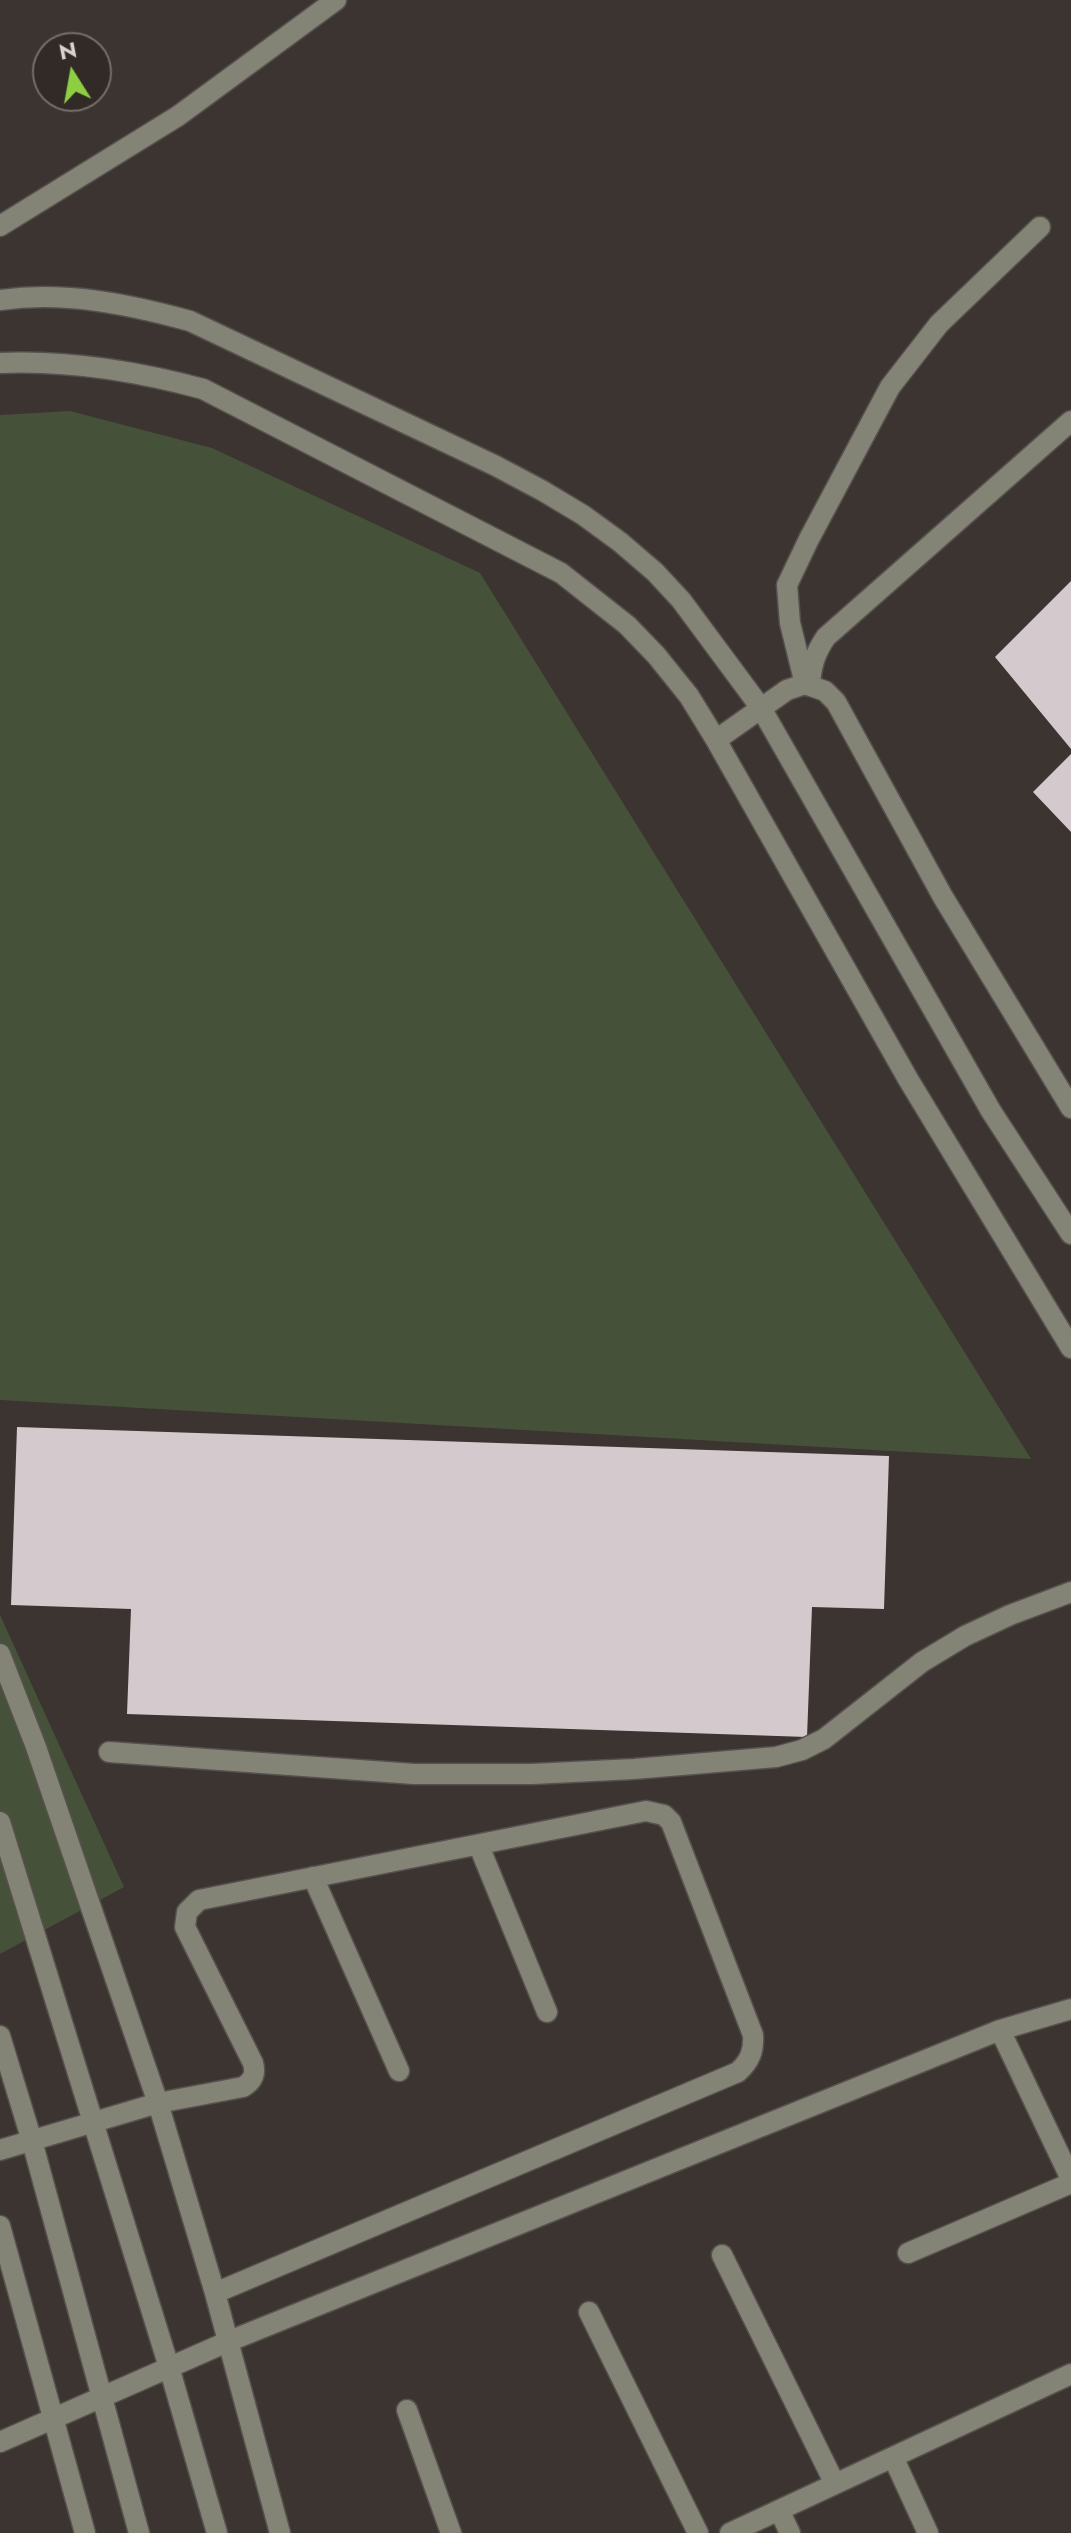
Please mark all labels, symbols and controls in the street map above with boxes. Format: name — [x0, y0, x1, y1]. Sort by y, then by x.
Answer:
north arrow — [32, 32, 112, 112]
text: N — [56, 33, 79, 68]

